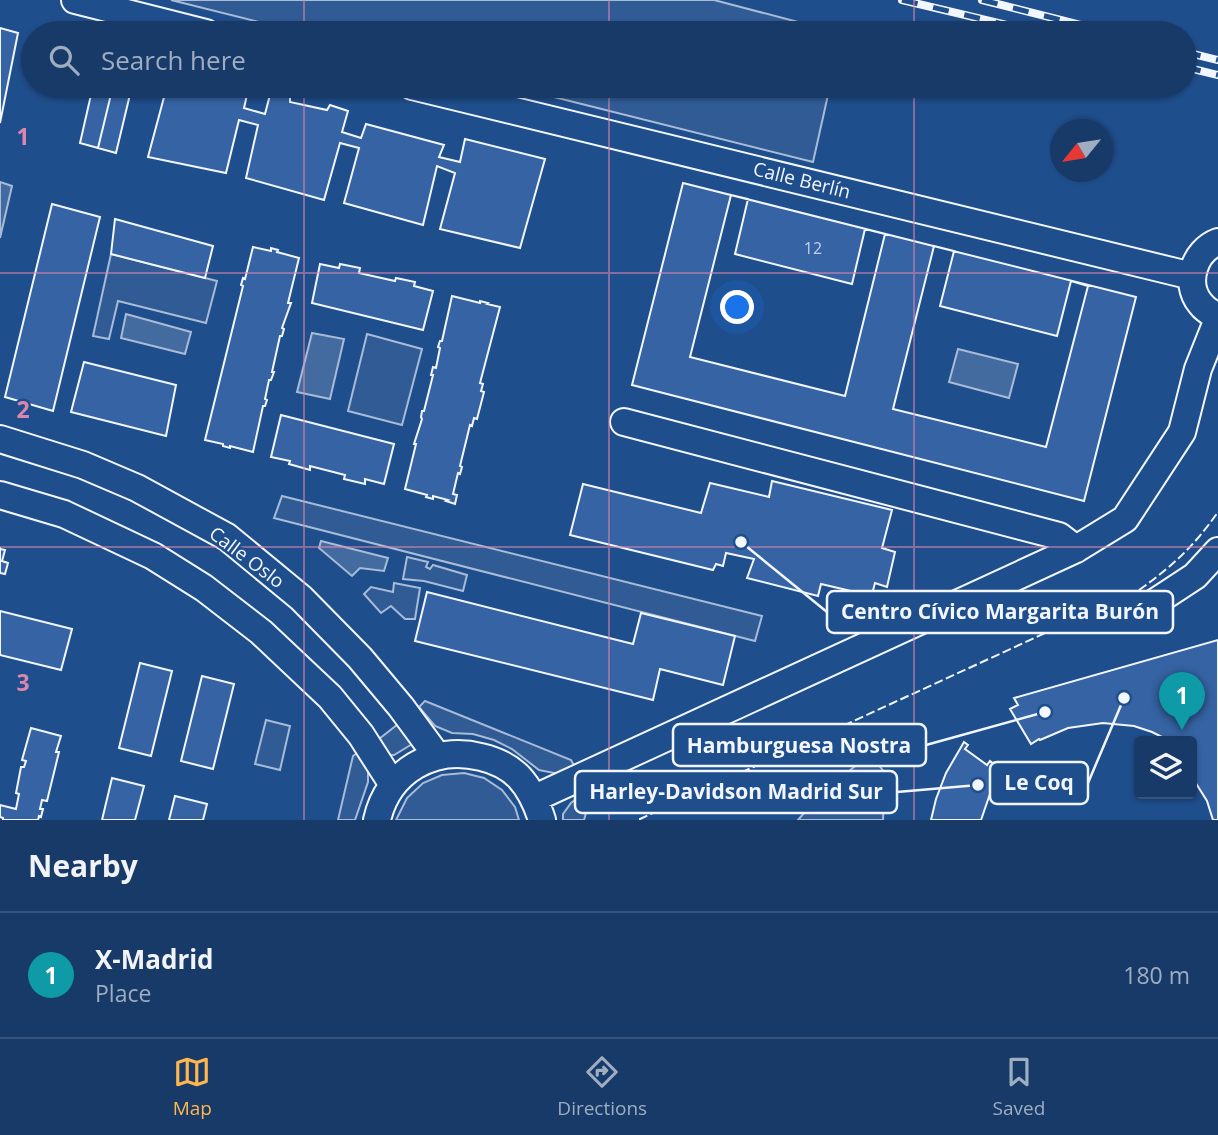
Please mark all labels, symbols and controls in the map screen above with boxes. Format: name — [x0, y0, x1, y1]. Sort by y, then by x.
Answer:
search box — [21, 21, 1197, 98]
icon: search — [45, 41, 83, 79]
text: Search here — [101, 42, 246, 78]
north arrow — [1050, 119, 1113, 182]
text: 1 — [16, 120, 30, 152]
street label: Calle Berlín — [750, 155, 854, 205]
house number: 12 — [804, 237, 822, 259]
your location — [720, 290, 754, 324]
text: 2 — [16, 393, 30, 425]
street label: Calle Oslo — [204, 520, 290, 594]
callout: Centro Cívico Margarita Burón — [827, 591, 1173, 633]
text: Centro Cívico Margarita Burón — [841, 597, 1159, 625]
text: 3 — [16, 666, 30, 698]
pin: 1 — [1159, 672, 1205, 730]
callout: Hamburguesa Nostra — [673, 724, 926, 766]
text: Hamburguesa Nostra — [687, 731, 911, 759]
map controls — [1134, 736, 1197, 799]
button: layers — [1134, 736, 1197, 799]
callout: Le Coq — [990, 762, 1088, 804]
text: Le Coq — [1004, 768, 1074, 796]
callout: Harley-Davidson Madrid Sur — [575, 771, 897, 813]
text: Harley-Davidson Madrid Sur — [589, 777, 883, 805]
text: Nearby — [28, 845, 138, 886]
text: X-Madrid — [95, 941, 214, 977]
text: 1 — [44, 959, 58, 991]
text: 180 m — [1123, 959, 1190, 991]
text: Place — [95, 977, 151, 1009]
tab: Map — [173, 1053, 212, 1121]
tab: Directions — [557, 1053, 647, 1121]
tab: Saved — [993, 1053, 1045, 1121]

